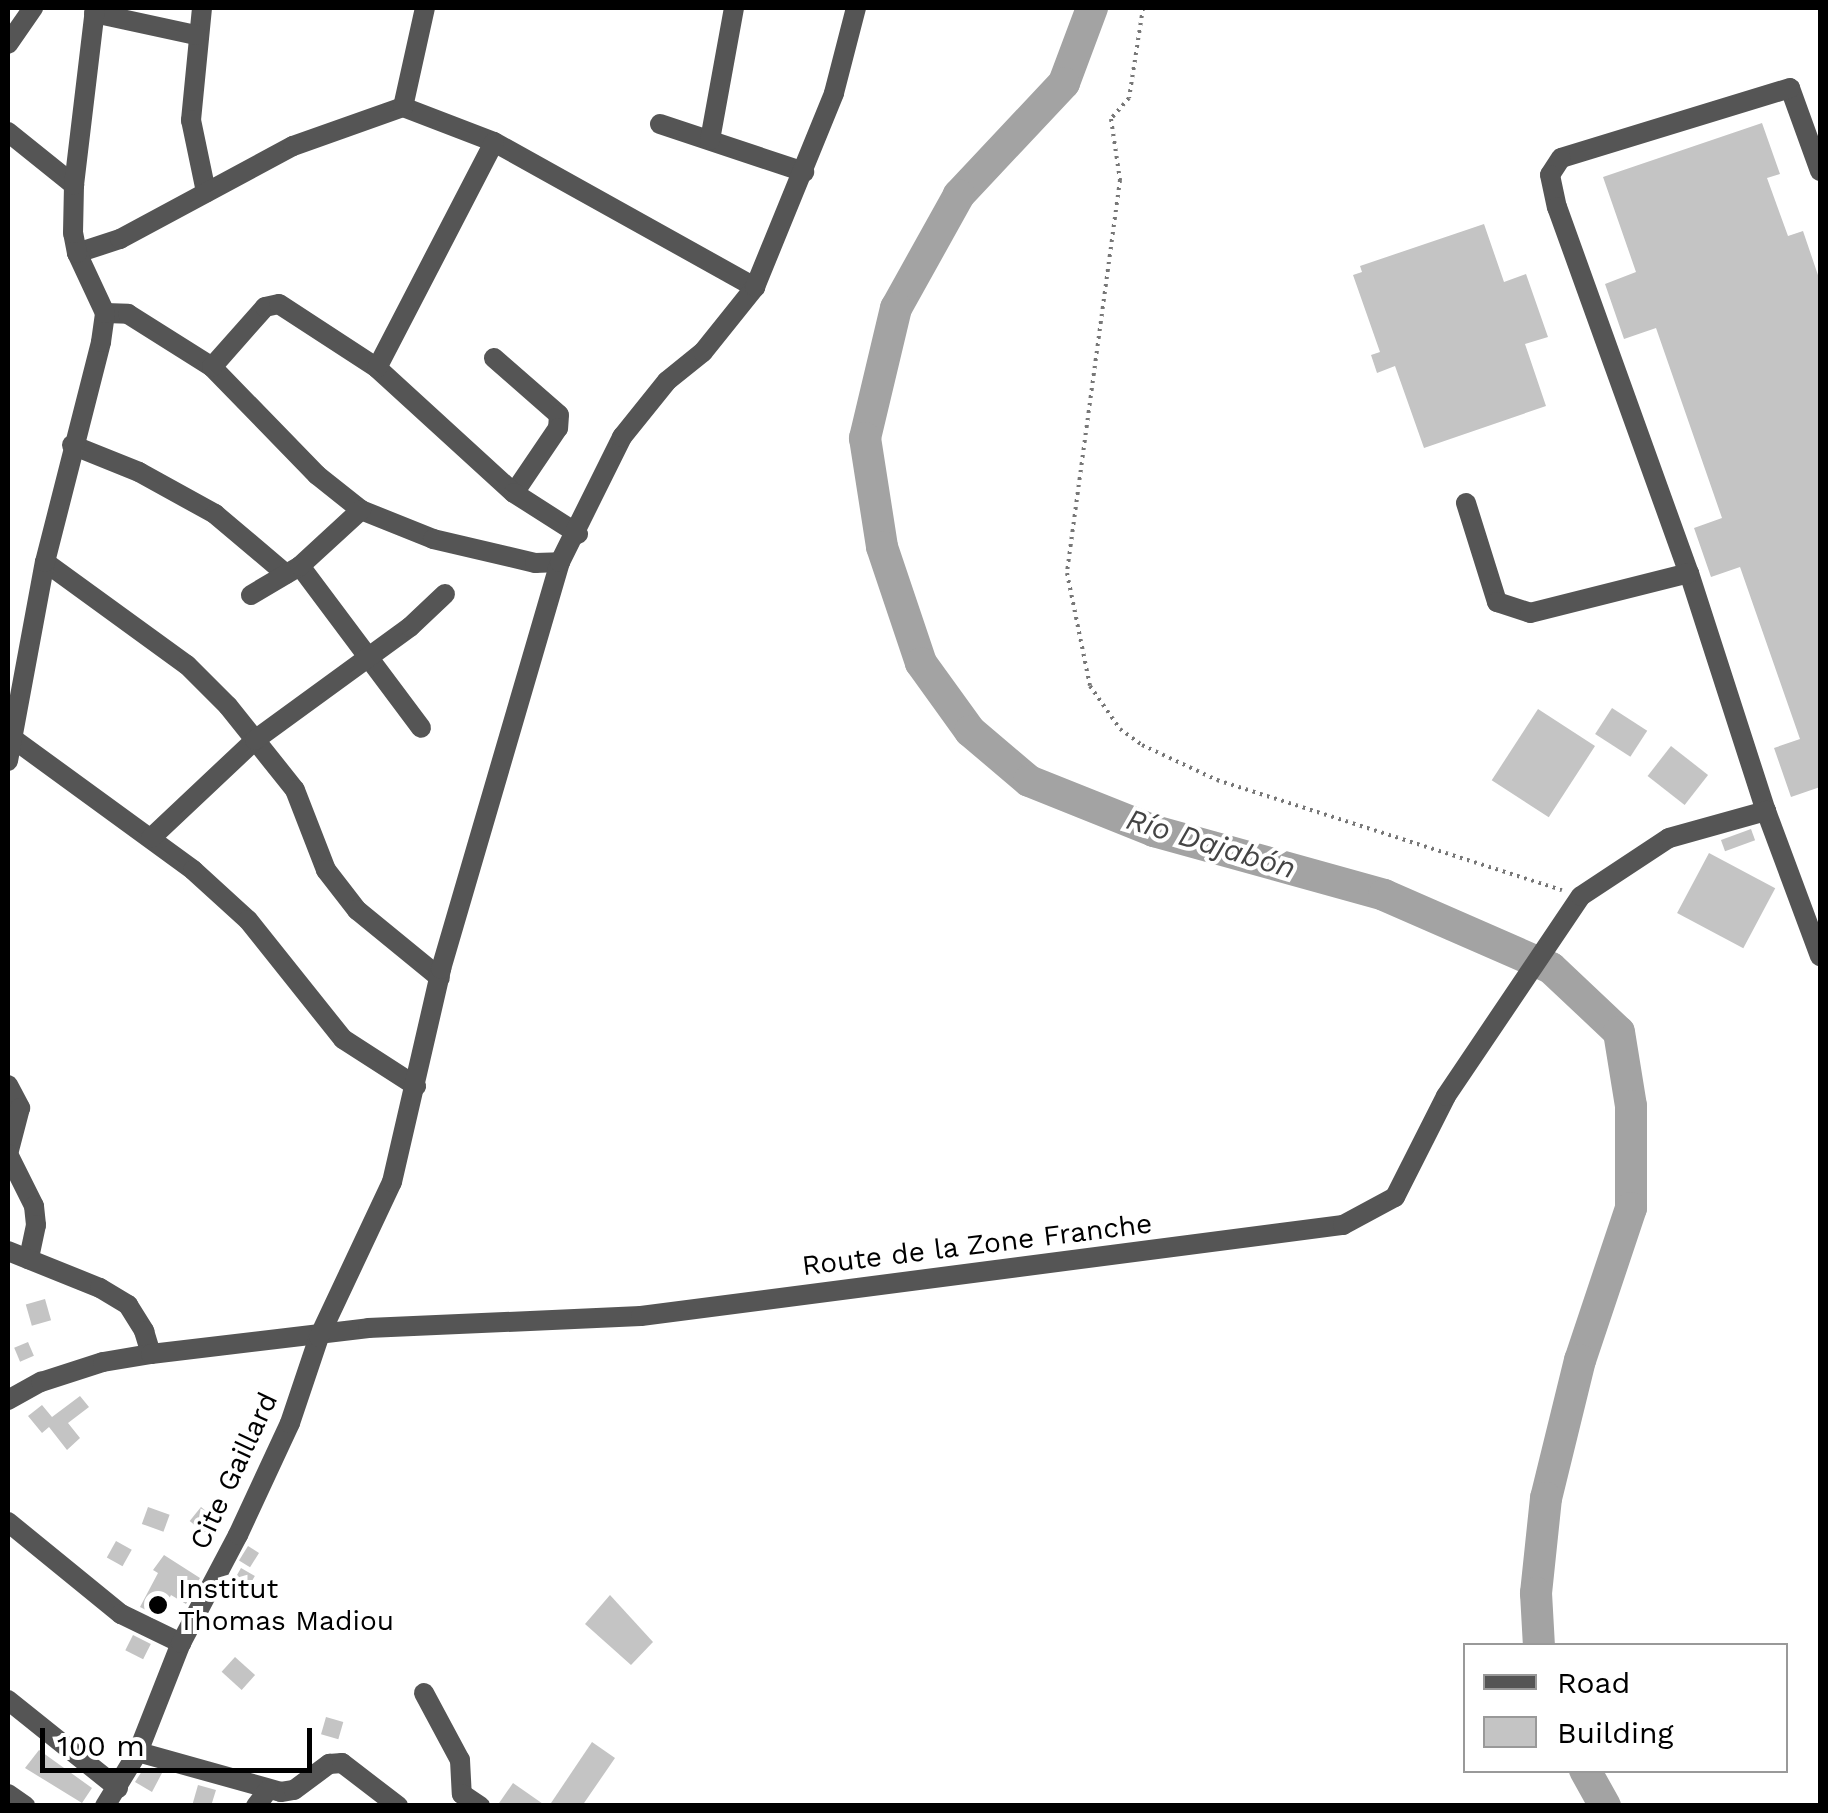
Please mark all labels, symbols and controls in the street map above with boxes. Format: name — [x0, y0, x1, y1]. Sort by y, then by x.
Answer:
water label: Río Dajabón — [1122, 801, 1300, 887]
street label: Route de la Zone Franche — [800, 1207, 1154, 1283]
street label: Cite Gaillard — [183, 1387, 285, 1555]
place label: Institut Thomas Madiou — [178, 1572, 394, 1638]
marker: Institut Thomas Madiou — [147, 1594, 169, 1616]
legend — [1463, 1643, 1788, 1773]
text: Road — [1557, 1665, 1630, 1700]
scale bar — [45, 1708, 318, 1770]
text: Building — [1557, 1715, 1674, 1750]
text: 100 m — [57, 1728, 145, 1763]

